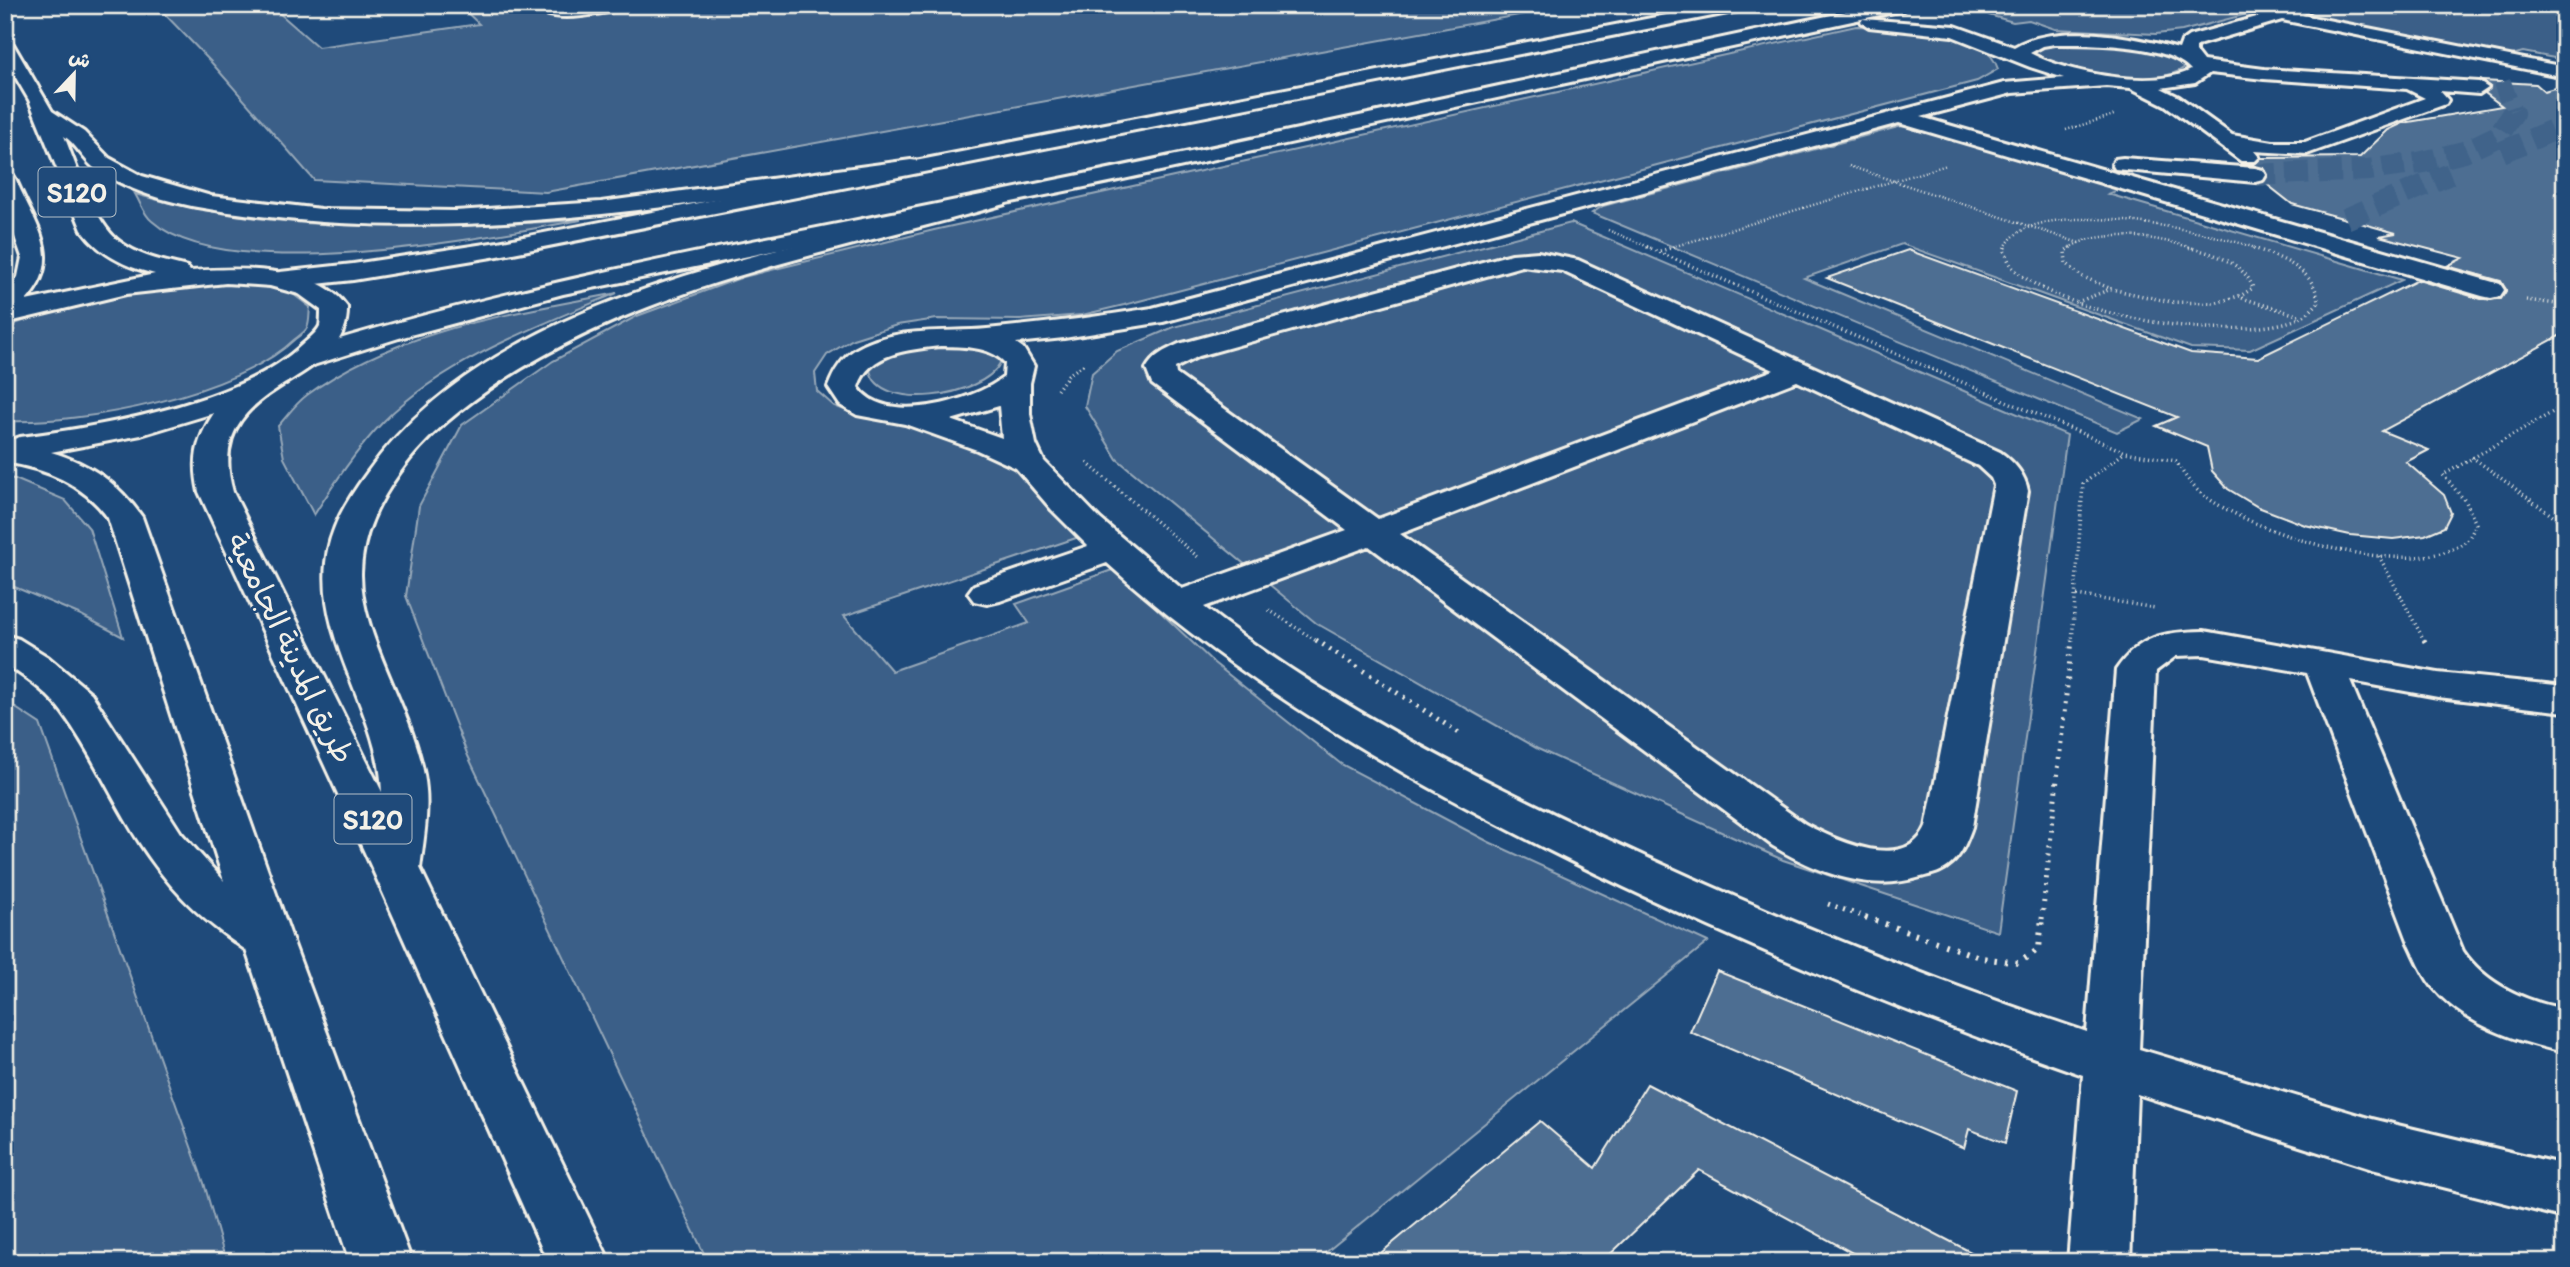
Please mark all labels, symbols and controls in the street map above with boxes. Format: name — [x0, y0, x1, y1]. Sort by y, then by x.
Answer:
north arrow — [38, 38, 108, 108]
text: ش — [66, 44, 94, 73]
road number: S120 — [38, 168, 116, 216]
street label: طريق المدينة الجامعية — [219, 526, 363, 770]
road number: S120 — [334, 794, 412, 844]

